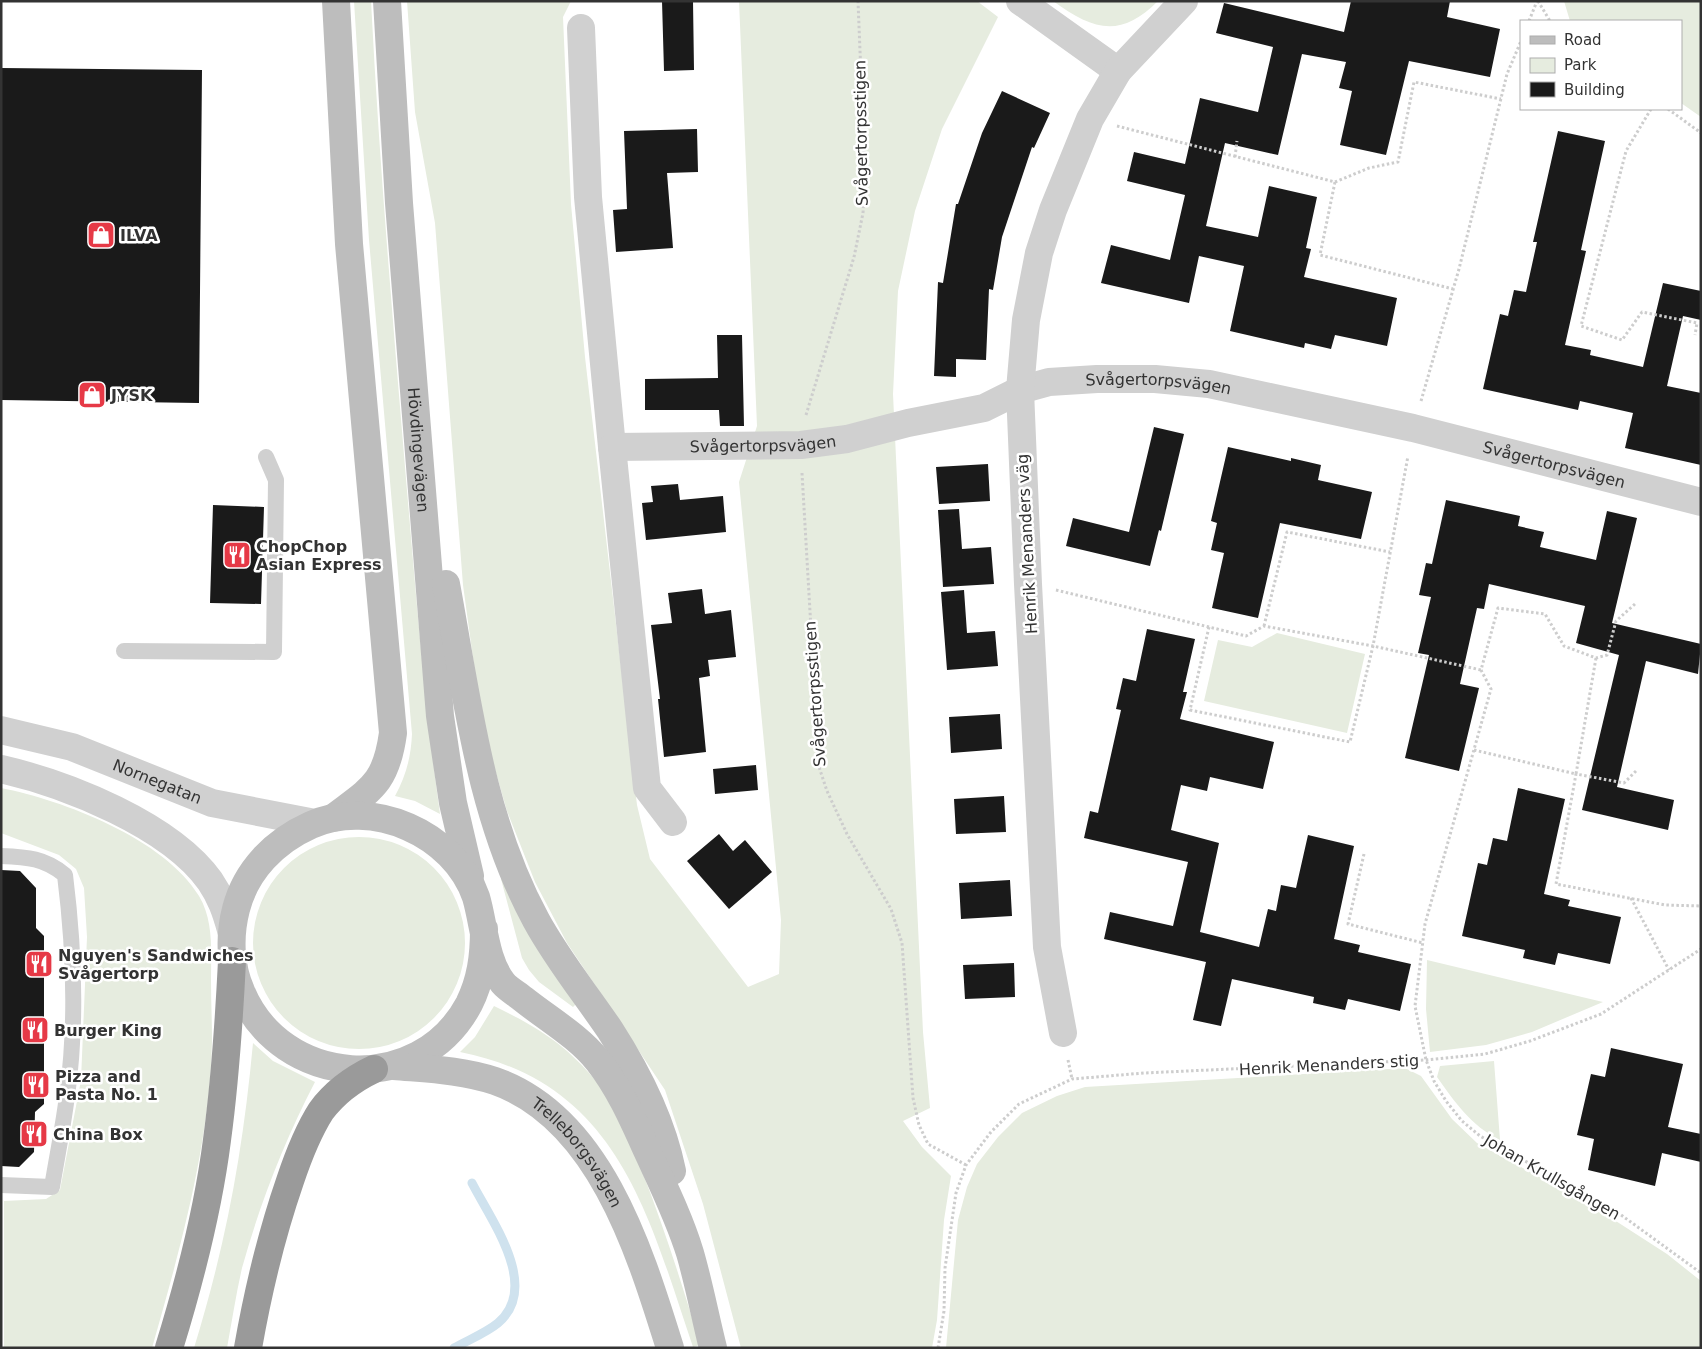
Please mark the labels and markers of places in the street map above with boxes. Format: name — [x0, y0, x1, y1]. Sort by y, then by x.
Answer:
shop icon: ILVA — [86, 220, 116, 250]
place label: ILVA — [120, 226, 158, 245]
shop icon: JYSK — [77, 380, 107, 410]
place label: JYSK — [110, 386, 153, 405]
place label: ChopChop Asian Express — [256, 537, 382, 574]
restaurant icon: ChopChop Asian Express — [222, 540, 252, 570]
place label: Nguyen's Sandwiches Svågertorp — [58, 946, 254, 983]
restaurant icon: Nguyen's Sandwiches Svågertorp — [24, 949, 54, 979]
restaurant icon: Burger King — [20, 1015, 50, 1045]
place label: Burger King — [54, 1021, 162, 1040]
place label: Pizza and Pasta No. 1 — [55, 1067, 158, 1104]
restaurant icon: Pizza and Pasta No. 1 — [21, 1070, 51, 1100]
restaurant icon: China Box — [19, 1119, 49, 1149]
place label: China Box — [53, 1125, 144, 1144]

